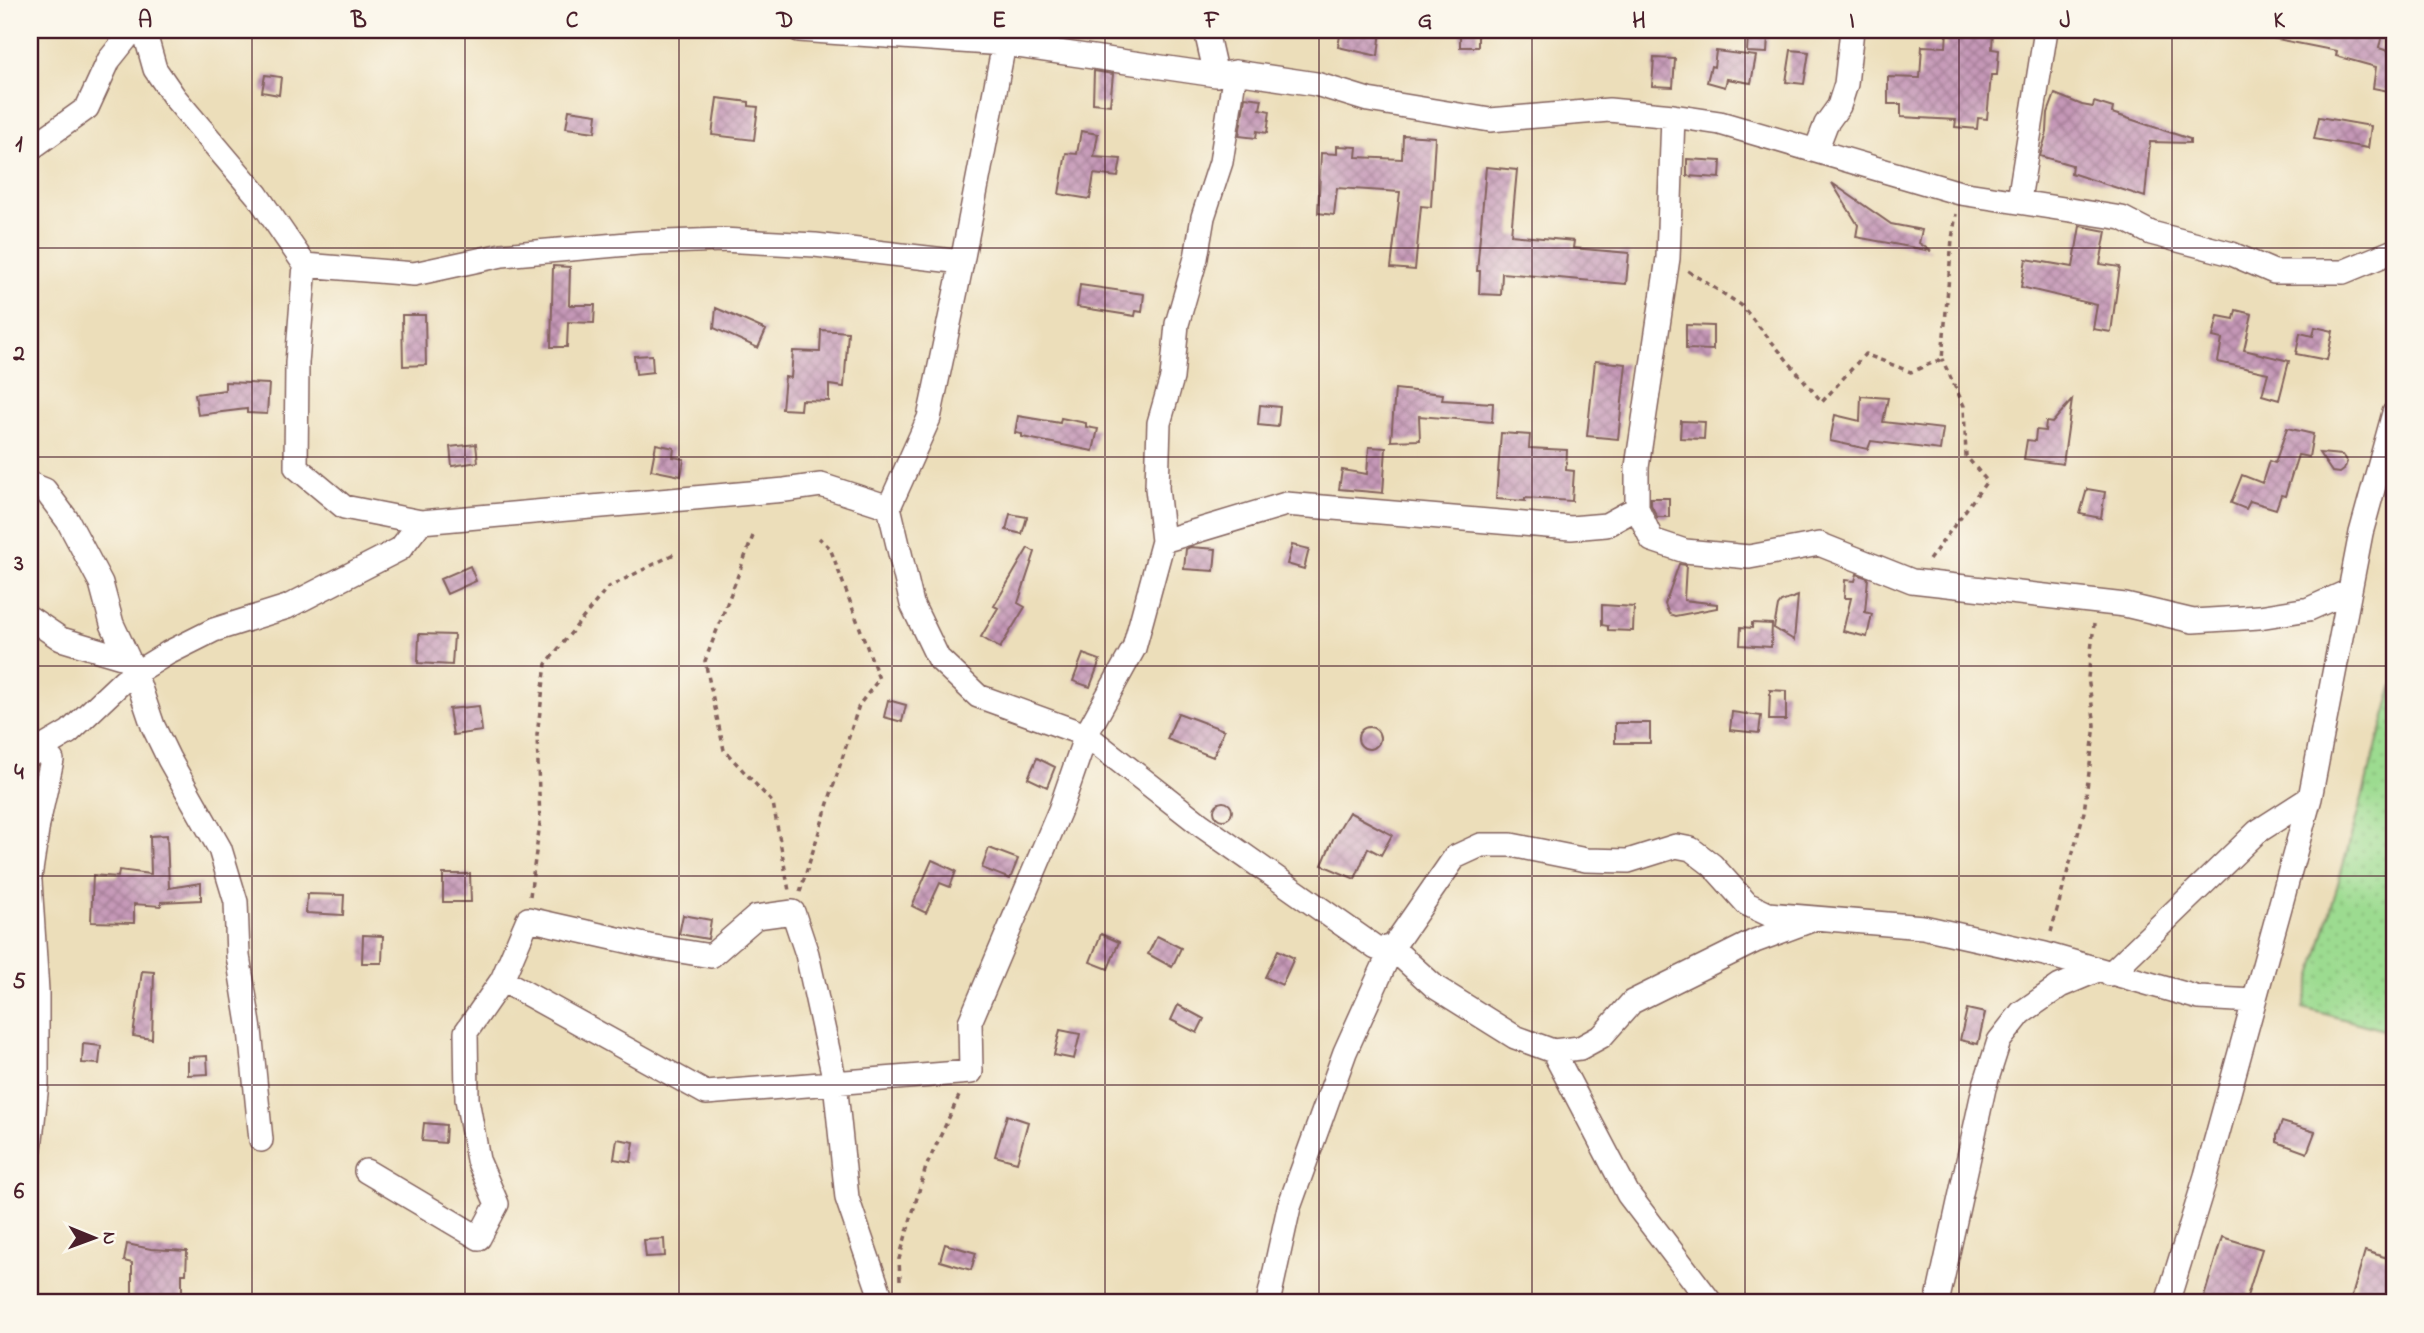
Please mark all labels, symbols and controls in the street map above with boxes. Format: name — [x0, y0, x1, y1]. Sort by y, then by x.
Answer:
text: A — [138, 5, 152, 38]
text: B — [350, 5, 367, 38]
text: C — [566, 5, 579, 38]
text: D — [776, 5, 793, 38]
text: E — [992, 5, 1006, 38]
text: F — [1204, 5, 1220, 38]
text: G — [1418, 5, 1432, 38]
text: H — [1632, 5, 1646, 38]
text: I — [1849, 5, 1855, 38]
text: J — [2059, 5, 2071, 38]
text: K — [2273, 5, 2285, 38]
text: 1 — [15, 129, 23, 162]
text: 2 — [12, 338, 25, 371]
text: 3 — [13, 548, 24, 581]
text: 4 — [14, 757, 24, 790]
text: 5 — [12, 966, 26, 999]
text: 6 — [14, 1176, 25, 1209]
north arrow — [60, 1204, 130, 1274]
text: N — [95, 1232, 122, 1245]

